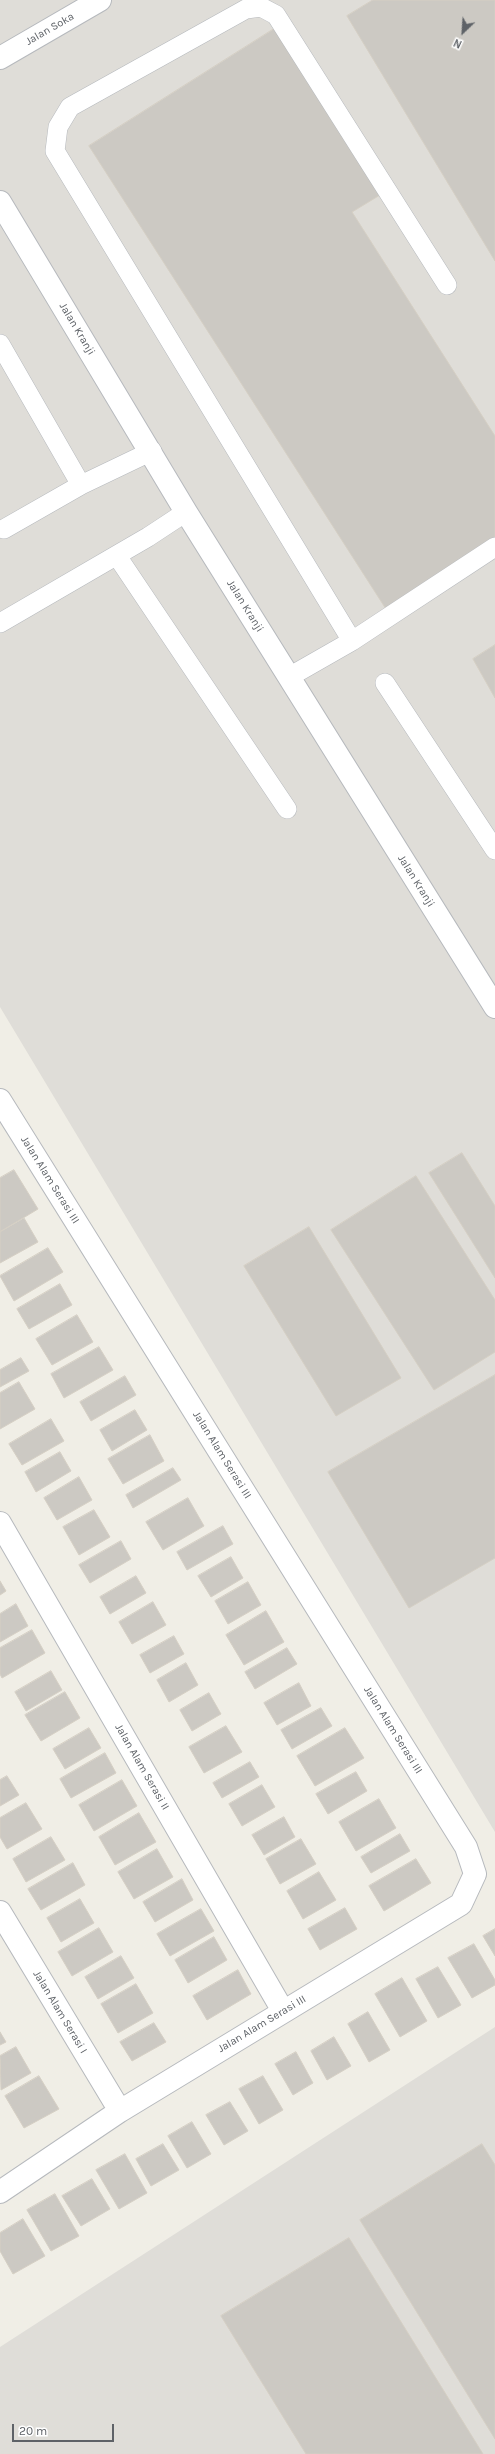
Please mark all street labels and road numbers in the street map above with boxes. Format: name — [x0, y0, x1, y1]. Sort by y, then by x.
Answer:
street label: Jalan Soka — [23, 10, 77, 48]
street label: Jalan Kranji — [56, 300, 98, 358]
street label: Jalan Kranji — [224, 578, 266, 634]
street label: Jalan Kranji — [395, 853, 437, 909]
street label: Jalan Alam Serasi III — [18, 1134, 82, 1226]
street label: Jalan Alam Serasi III — [190, 1409, 254, 1501]
street label: Jalan Alam Serasi III — [361, 1684, 425, 1776]
street label: Jalan Alam Serasi II — [112, 1722, 172, 1812]
street label: Jalan Alam Serasi I — [30, 1968, 90, 2056]
street label: Jalan Alam Serasi III — [216, 1992, 308, 2056]

